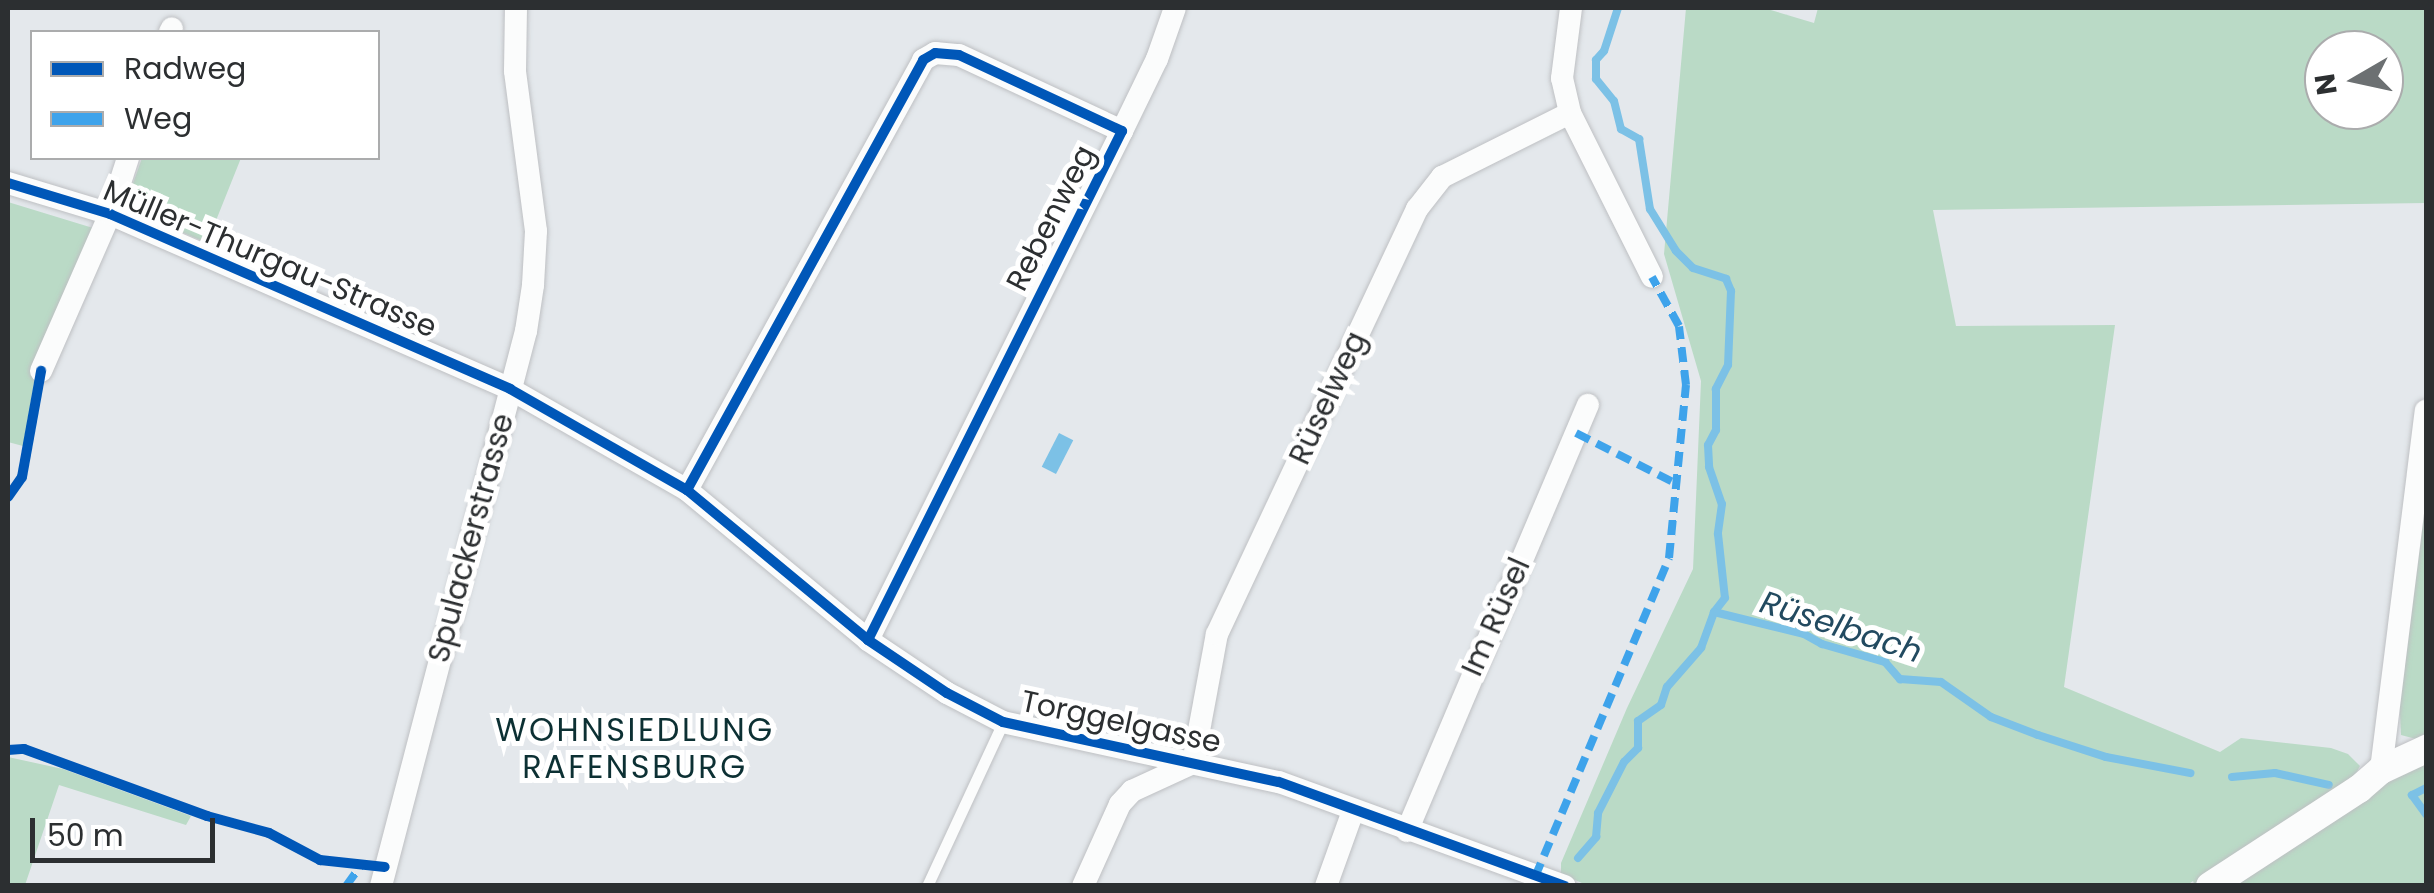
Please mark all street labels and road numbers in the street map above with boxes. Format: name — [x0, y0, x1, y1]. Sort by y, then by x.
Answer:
street label: Rebenweg — [999, 139, 1103, 297]
street label: Müller-Thurgau-Strasse — [98, 172, 442, 346]
street label: Rüselweg — [1282, 326, 1374, 470]
street label: Spulackerstrasse — [420, 410, 522, 666]
street label: Im Rüsel — [1454, 552, 1538, 682]
street label: Torggelgasse — [1018, 683, 1224, 761]

